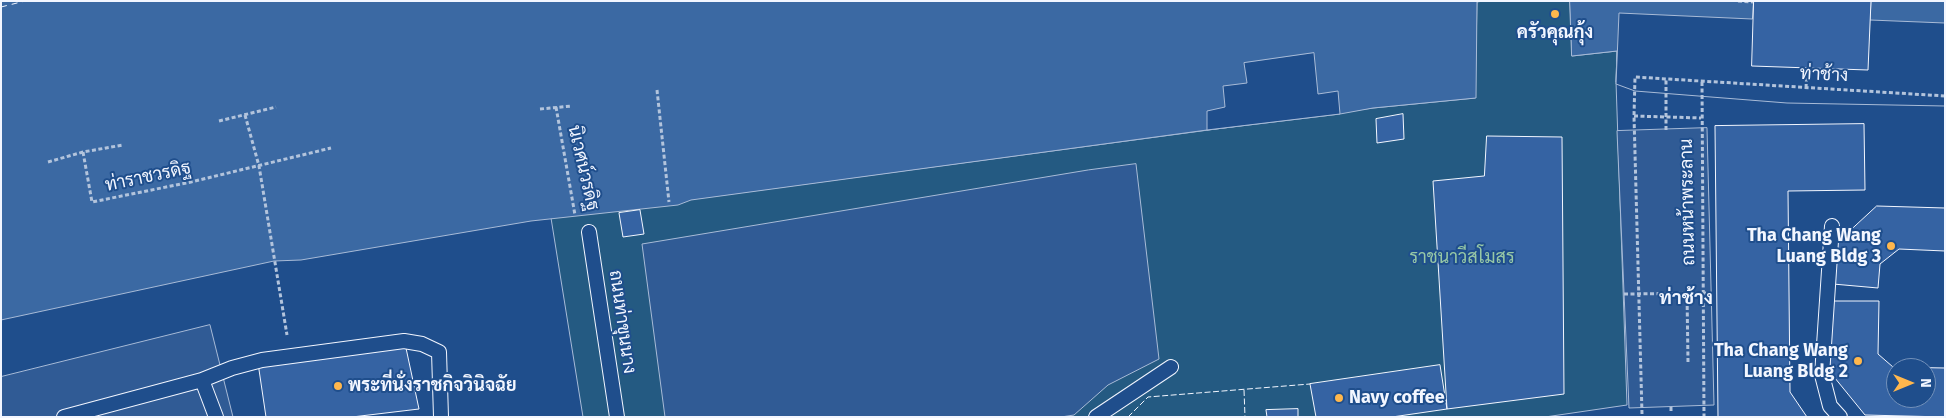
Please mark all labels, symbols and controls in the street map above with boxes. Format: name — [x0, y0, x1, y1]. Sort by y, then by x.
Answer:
marker: ครัวคุณกุ้ง — [1549, 8, 1561, 20]
place label: ครัวคุณกุ้ง — [1517, 22, 1593, 44]
street label: ท่าช้าง — [1799, 63, 1849, 87]
street label: นิเวศน์วรดิฐ — [563, 123, 603, 213]
street label: ถนนหน้าพระลาน — [1676, 138, 1700, 266]
street label: ท่าราชวรดิฐ — [103, 157, 193, 197]
place label: Tha Chang Wang Luang Bldg 3 — [1747, 225, 1881, 268]
marker: Tha Chang Wang Luang Bldg 3 — [1885, 240, 1897, 252]
park label: ราชนาวีสโมสร — [1409, 247, 1515, 269]
street label: ถนนท่าขุนนาง — [604, 269, 640, 375]
district label: ท่าช้าง — [1659, 288, 1713, 310]
place label: Tha Chang Wang Luang Bldg 2 — [1714, 340, 1848, 382]
marker: Tha Chang Wang Luang Bldg 2 — [1852, 355, 1864, 367]
north arrow — [1886, 358, 1936, 408]
place label: พระที่นั่งราชกิจวินิจฉัย — [348, 375, 516, 397]
text: N — [1917, 378, 1934, 388]
marker: พระที่นั่งราชกิจวินิจฉัย — [332, 380, 344, 392]
place label: Navy coffee — [1349, 387, 1445, 409]
marker: Navy coffee — [1333, 392, 1345, 404]

